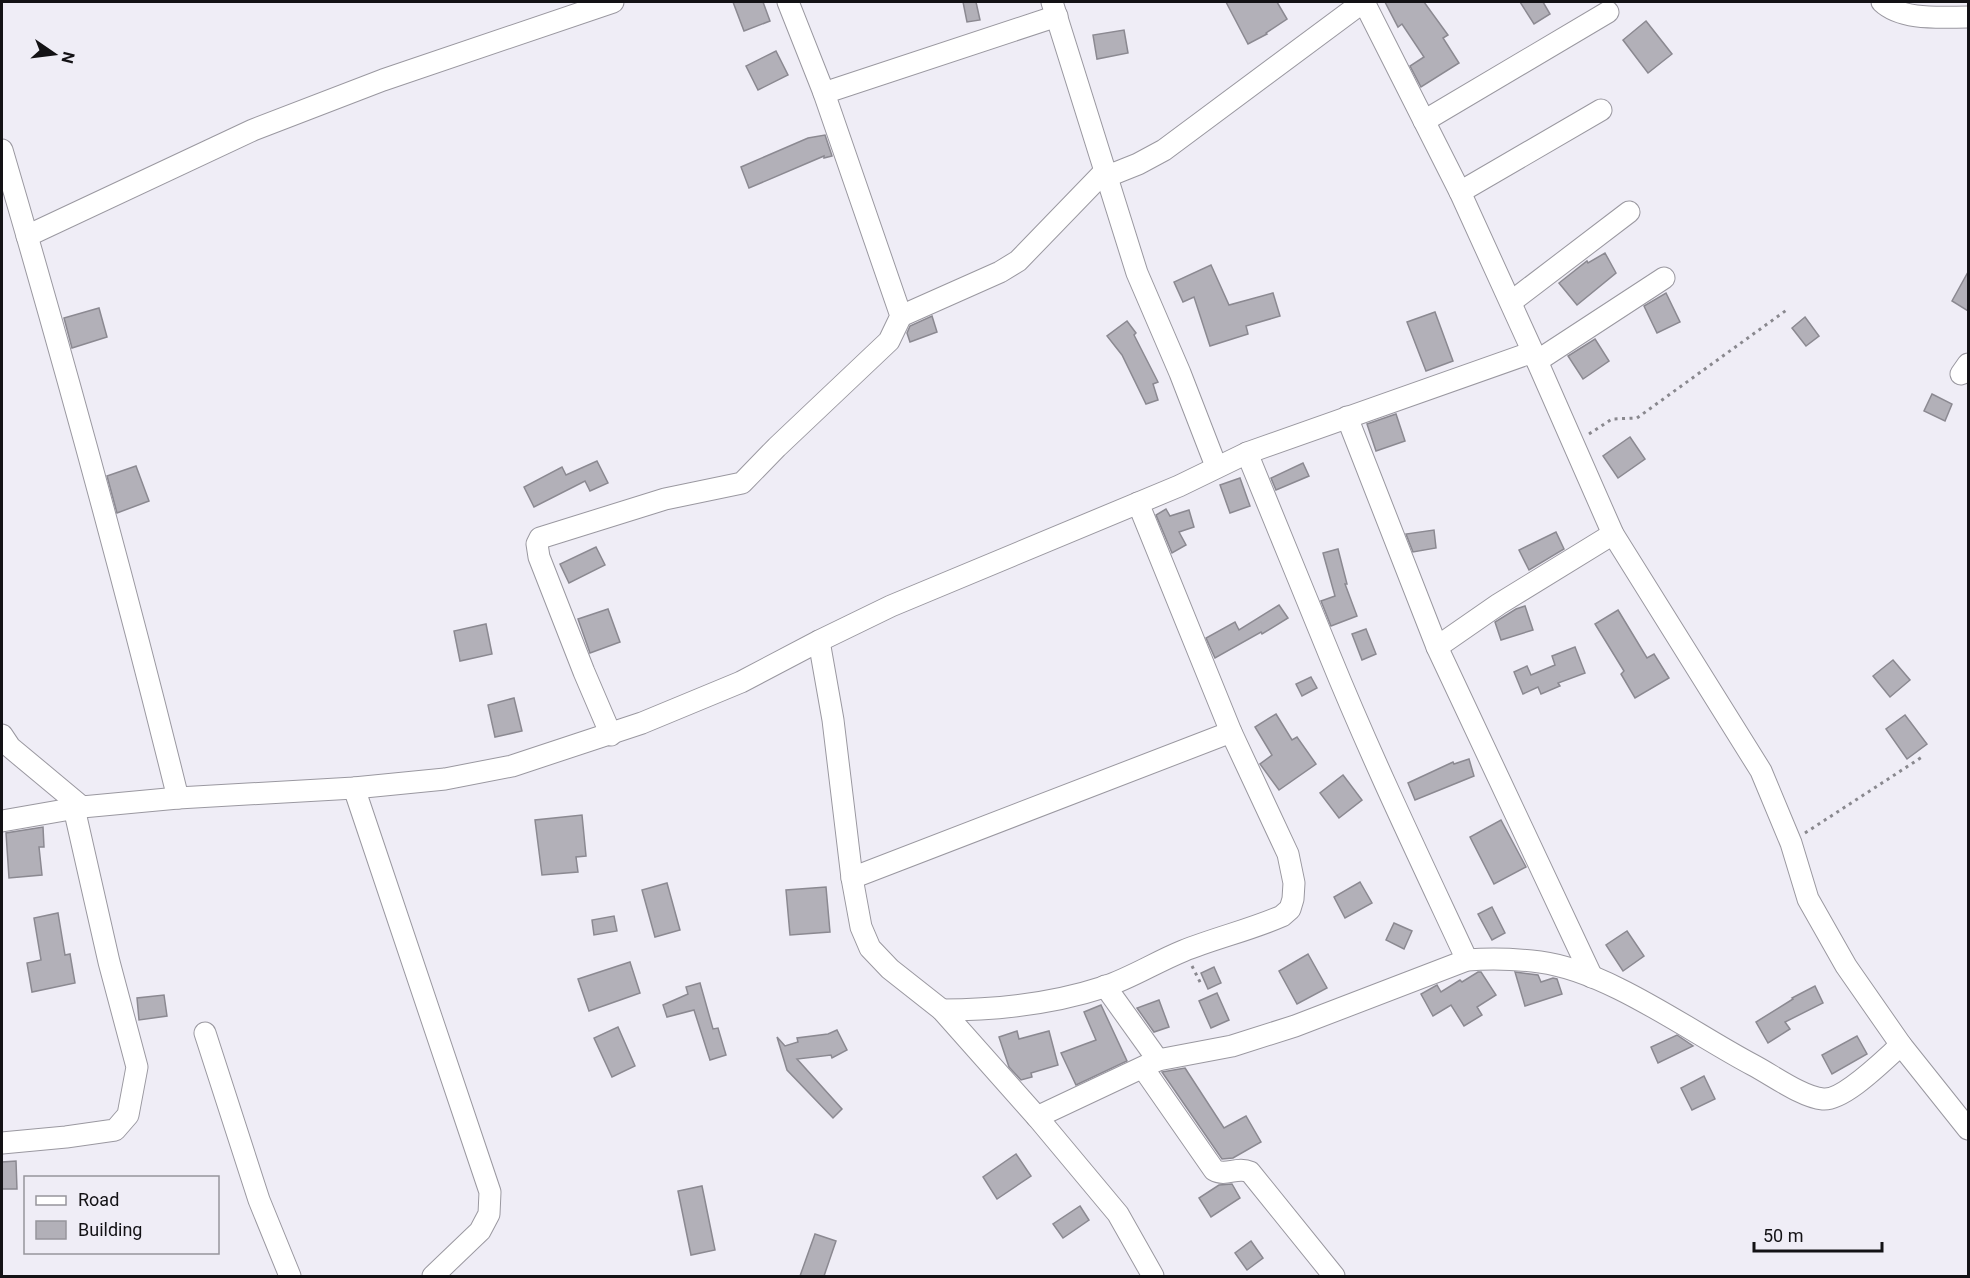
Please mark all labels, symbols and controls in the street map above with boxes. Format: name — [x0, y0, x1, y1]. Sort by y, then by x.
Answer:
north arrow — [24, 24, 84, 84]
text: N — [57, 50, 79, 65]
legend — [24, 1176, 219, 1254]
text: Road — [78, 1189, 119, 1210]
scale bar — [1754, 1215, 1882, 1253]
text: Building — [78, 1219, 142, 1240]
text: 50 m — [1763, 1225, 1803, 1246]

